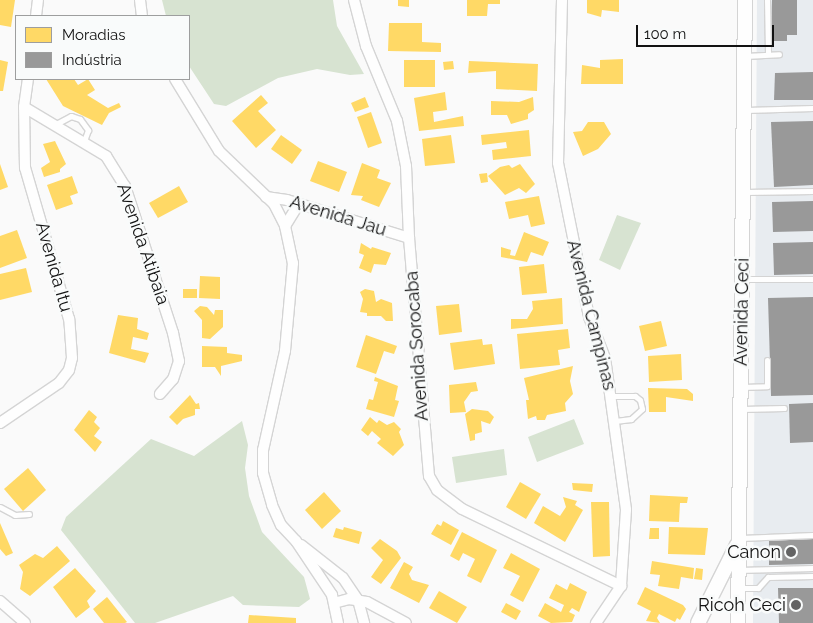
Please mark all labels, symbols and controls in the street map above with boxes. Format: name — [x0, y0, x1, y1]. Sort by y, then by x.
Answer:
legend — [15, 15, 190, 80]
scale bar — [638, 15, 776, 47]
text: 100 m — [644, 25, 686, 43]
text: Moradias — [62, 26, 125, 44]
text: Indústria — [62, 51, 122, 69]
street label: Avenida Atibaia — [112, 180, 174, 308]
street label: Avenida Jau — [287, 191, 389, 241]
street label: Avenida Itu — [31, 220, 77, 314]
street label: Avenida Campinas — [562, 238, 620, 392]
street label: Avenida Ceci — [730, 258, 754, 366]
street label: Avenida Sorocaba — [401, 270, 433, 422]
place label: Canon — [727, 541, 781, 563]
marker: Canon — [785, 546, 797, 558]
place label: Ricoh Ceci — [698, 594, 786, 616]
marker: Ricoh Ceci — [790, 599, 802, 611]

